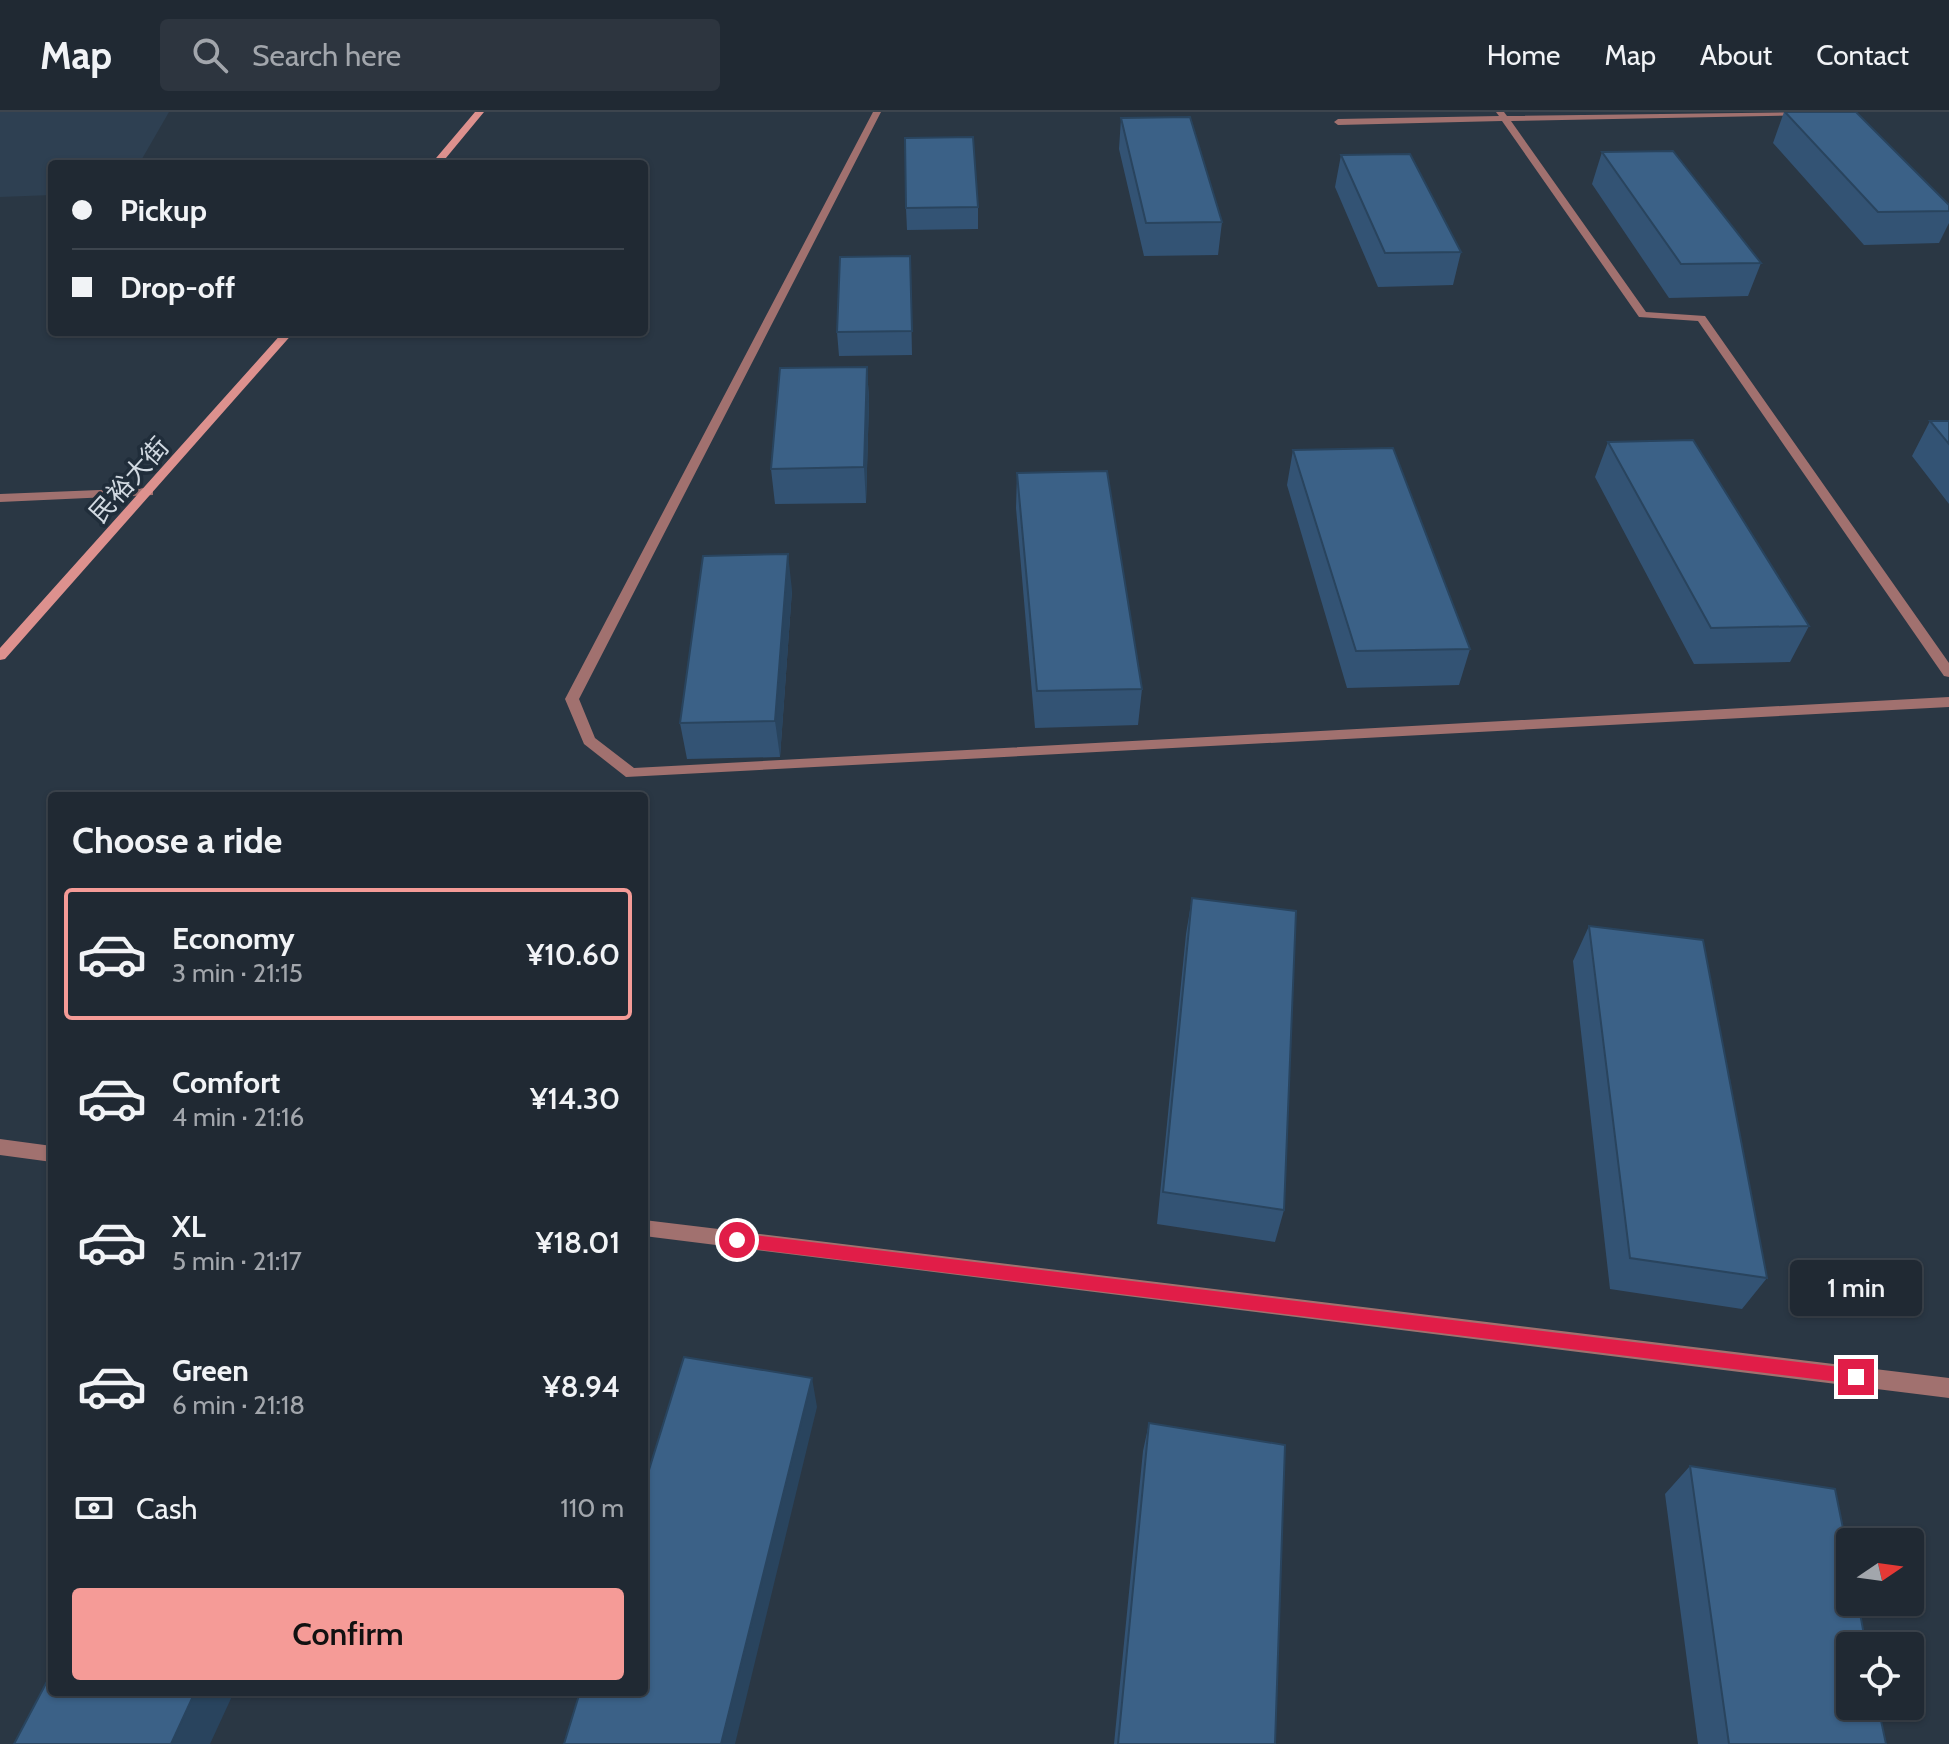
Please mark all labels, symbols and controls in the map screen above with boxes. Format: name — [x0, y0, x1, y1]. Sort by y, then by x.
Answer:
search box — [160, 19, 720, 91]
text: Map — [40, 32, 112, 79]
icon: search — [188, 33, 232, 77]
text: Search here — [252, 37, 401, 74]
text: Home — [1487, 38, 1560, 72]
text: Map — [1604, 38, 1656, 72]
text: About — [1700, 38, 1772, 72]
text: Contact — [1816, 38, 1909, 72]
text: Pickup — [120, 192, 207, 229]
text: Drop-off — [120, 269, 235, 306]
street label: 民裕大街 — [82, 431, 176, 529]
text: Choose a ride — [72, 818, 282, 862]
icon: car — [76, 918, 148, 990]
text: Economy — [172, 920, 295, 957]
text: ¥10.60 — [526, 936, 620, 973]
text: 3 min · 21:15 — [172, 957, 303, 989]
icon: car — [76, 1062, 148, 1134]
text: Comfort — [172, 1064, 280, 1101]
text: ¥14.30 — [530, 1080, 620, 1117]
text: 4 min · 21:16 — [172, 1101, 304, 1133]
icon: car — [76, 1206, 148, 1278]
text: XL — [172, 1208, 206, 1245]
route start — [719, 1222, 755, 1258]
text: ¥18.01 — [536, 1224, 620, 1261]
text: 5 min · 21:17 — [172, 1245, 302, 1277]
callout: 1 min — [1790, 1261, 1922, 1317]
text: 1 min — [1827, 1272, 1885, 1304]
icon: car — [76, 1350, 148, 1422]
text: Green — [172, 1352, 249, 1389]
route end — [1838, 1359, 1874, 1395]
text: ¥8.94 — [543, 1368, 620, 1405]
text: 6 min · 21:18 — [172, 1389, 305, 1421]
icon: cash — [72, 1486, 116, 1530]
text: Cash — [136, 1490, 198, 1527]
text: 110 m — [560, 1492, 624, 1524]
north arrow — [1836, 1528, 1924, 1616]
map controls — [1836, 1528, 1924, 1720]
button: Confirm — [72, 1588, 624, 1680]
button: locate — [1836, 1632, 1924, 1720]

